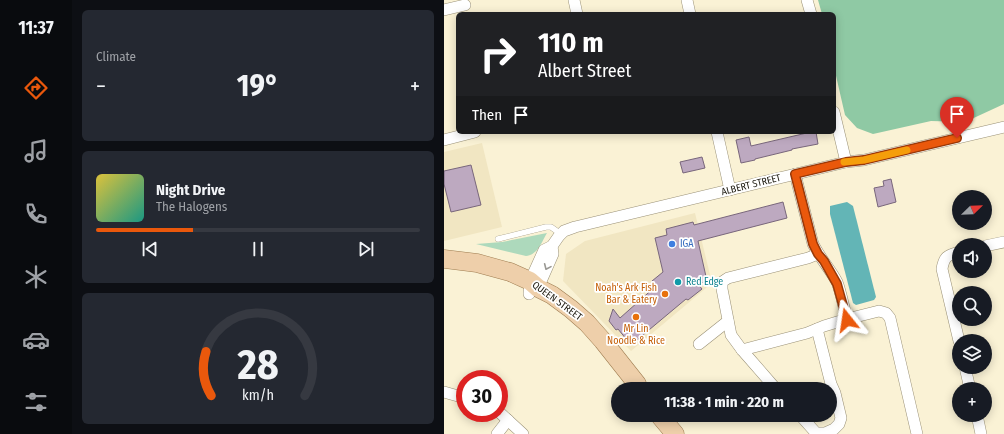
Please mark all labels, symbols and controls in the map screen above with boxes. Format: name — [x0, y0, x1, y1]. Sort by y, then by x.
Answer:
text: 11:37 — [18, 17, 54, 39]
text: 110 m — [538, 26, 604, 59]
icon: right — [472, 28, 524, 80]
text: Climate — [96, 49, 136, 64]
text: Albert Street — [538, 60, 631, 82]
text: 19° — [237, 68, 279, 104]
text: − — [96, 73, 106, 100]
text: + — [410, 73, 420, 100]
icon: directions — [22, 74, 50, 102]
pin — [940, 97, 974, 138]
icon: arrive — [946, 103, 968, 125]
icon: arrive — [510, 104, 532, 126]
text: Then — [472, 106, 502, 124]
icon: music — [22, 137, 50, 165]
street label: ALBERT STREET — [720, 172, 782, 198]
text: Night Drive — [156, 181, 225, 199]
north arrow — [952, 190, 992, 230]
map controls — [952, 190, 992, 422]
text: The Halogens — [156, 199, 227, 214]
icon: phone — [22, 200, 50, 228]
icon: previous — [139, 238, 161, 260]
icon: pause — [247, 238, 269, 260]
icon: next — [355, 238, 377, 260]
place label: IGA — [680, 238, 694, 250]
button: sound — [952, 238, 992, 278]
marker: IGA — [667, 239, 677, 249]
icon: climate — [22, 263, 50, 291]
one-way arrow — [544, 263, 552, 271]
place label: Red Edge — [686, 276, 723, 288]
marker: Red Edge — [673, 277, 683, 287]
street label: QUEEN STREET — [530, 279, 585, 323]
place label: Noah's Ark Fish Bar & Eatery — [595, 282, 658, 306]
button: search — [952, 286, 992, 326]
marker: Noah's Ark Fish Bar & Eatery — [660, 289, 670, 299]
position arrow — [826, 299, 868, 341]
marker: Mr Lin Noodle & Rice — [631, 312, 641, 322]
place label: Mr Lin Noodle & Rice — [607, 323, 665, 347]
icon: car — [22, 326, 50, 354]
button: layers — [952, 334, 992, 374]
text: 28 — [236, 340, 279, 390]
speed limit sign: 30 — [456, 370, 508, 422]
button: + — [952, 382, 992, 422]
text: km/h — [242, 387, 274, 404]
icon: filters — [22, 388, 50, 416]
text: 11:38 · 1 min · 220 m — [664, 393, 784, 411]

